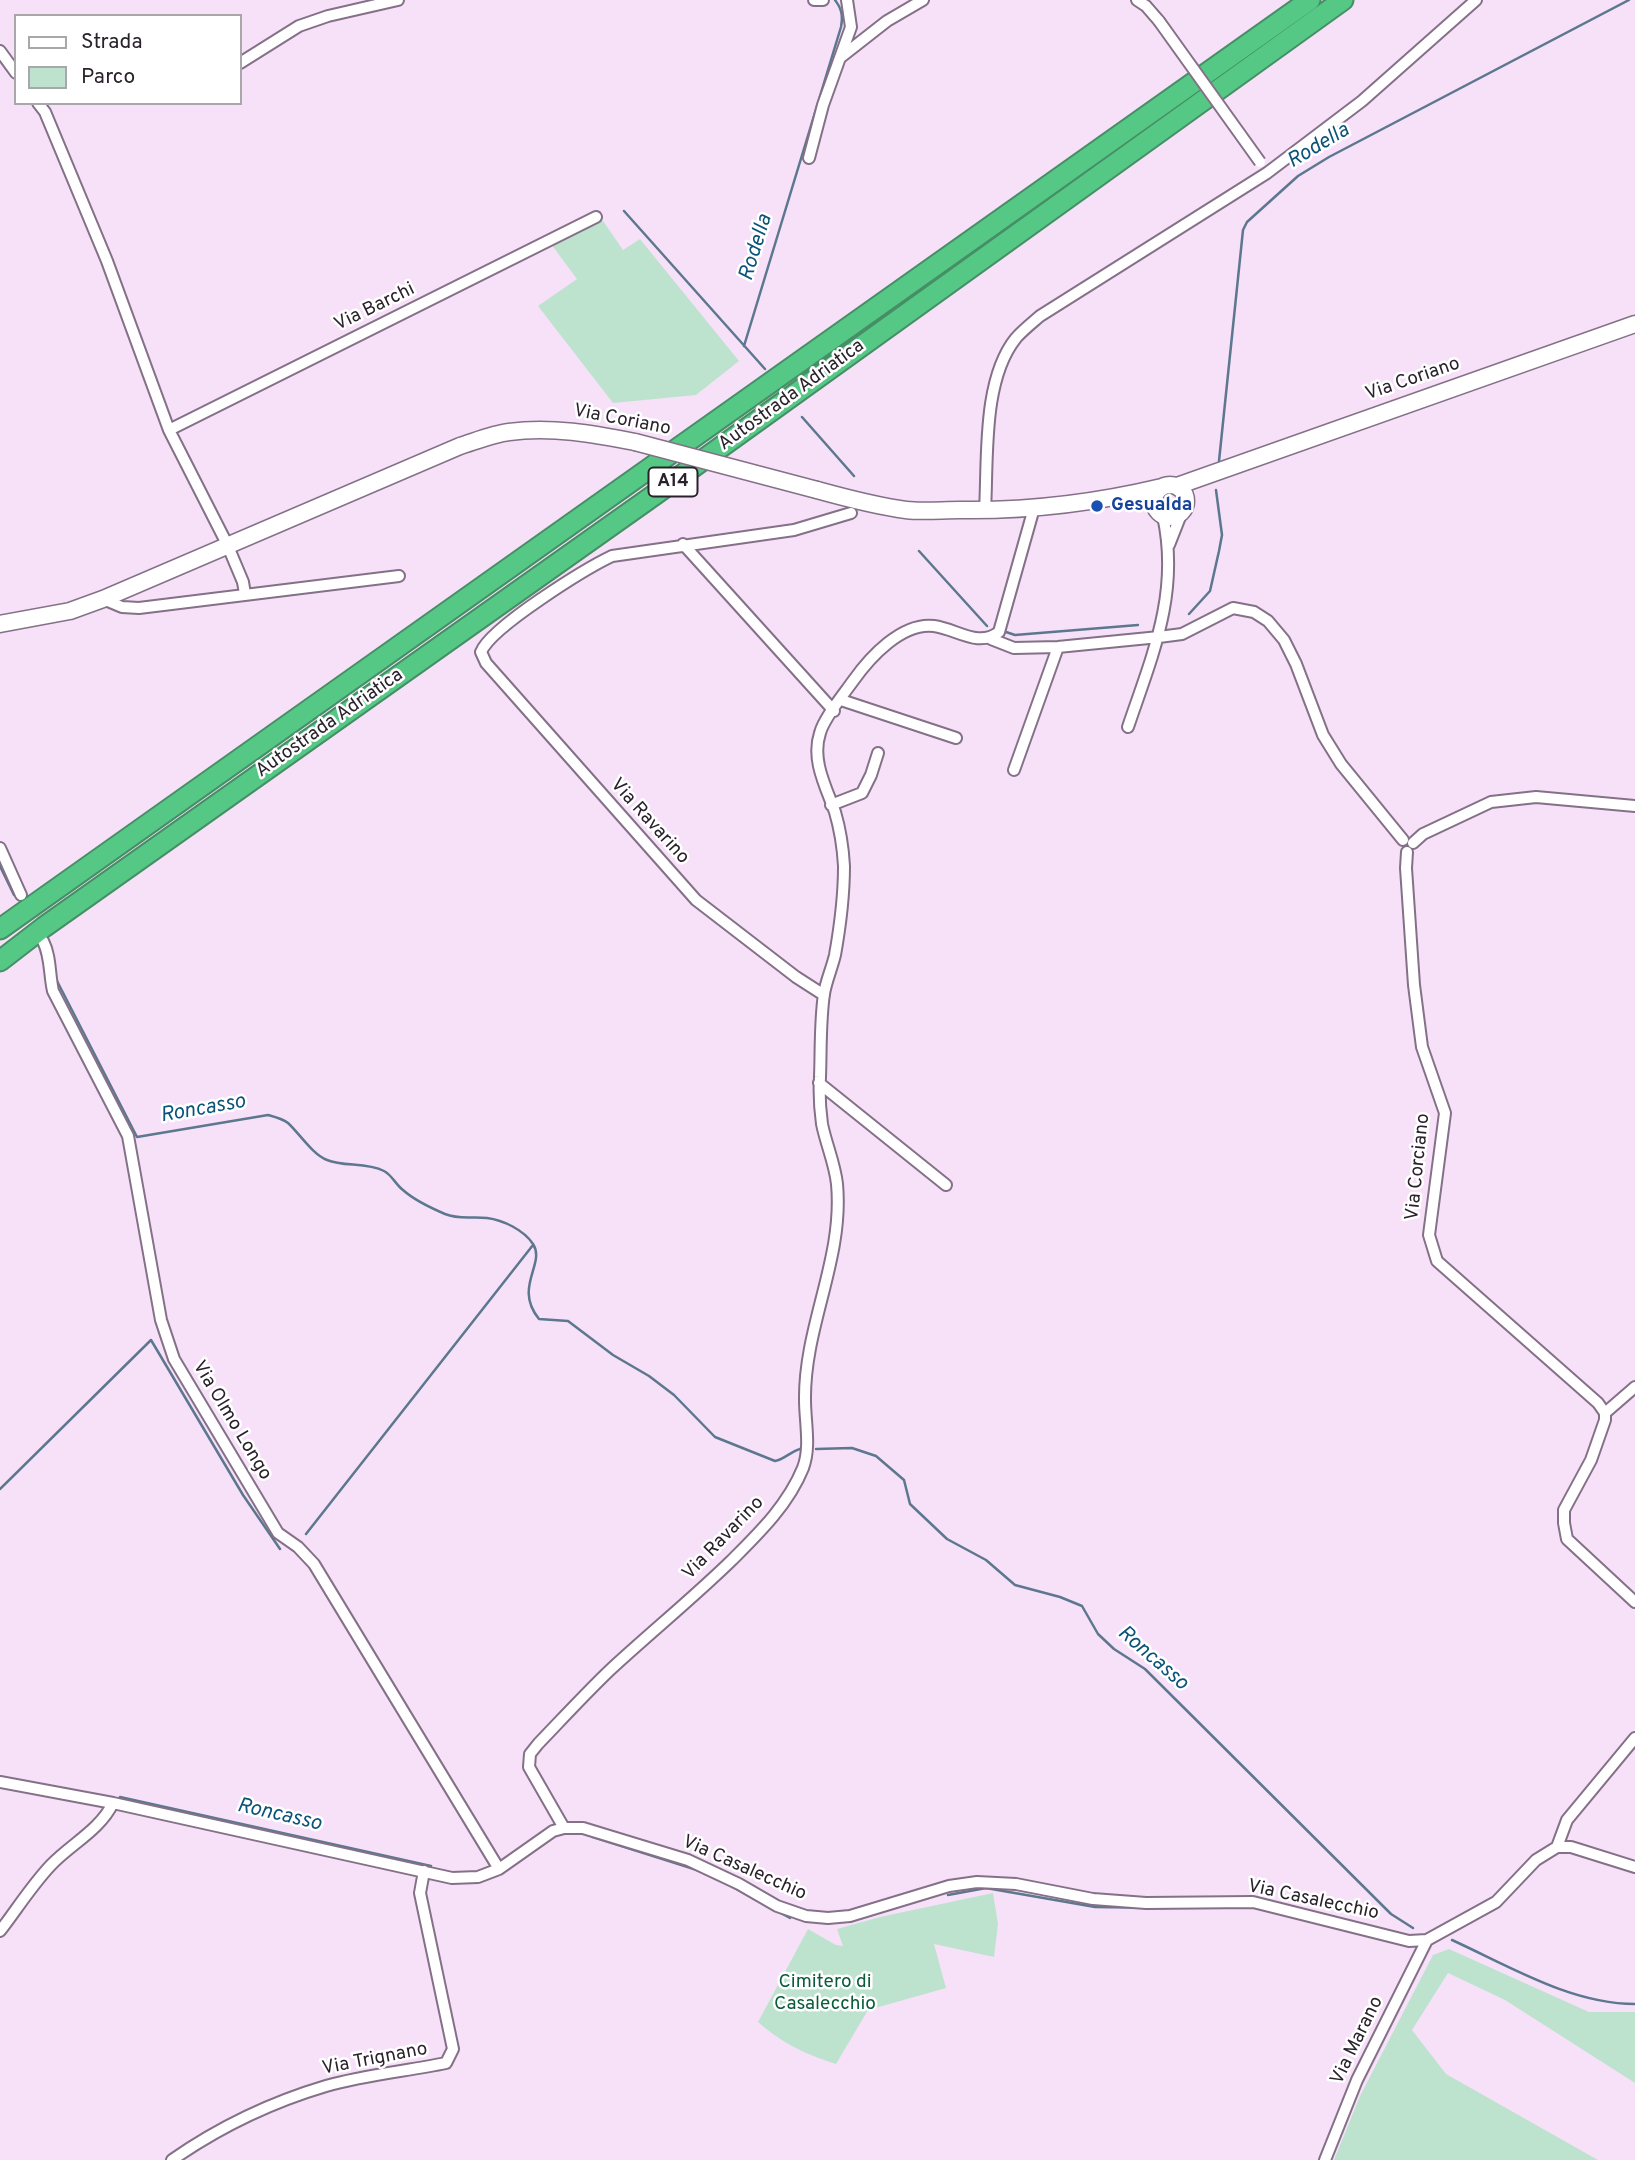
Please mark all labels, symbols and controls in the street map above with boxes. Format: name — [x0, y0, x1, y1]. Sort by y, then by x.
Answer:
legend — [14, 14, 242, 105]
text: Strada — [81, 29, 142, 56]
text: Parco — [81, 64, 135, 91]
water label: Rodella — [1283, 119, 1355, 175]
water label: Rodella — [735, 212, 779, 284]
street label: Via Barchi — [331, 279, 419, 337]
street label: Autostrada Adriatica — [715, 335, 869, 457]
street label: Via Coriano — [1363, 353, 1463, 407]
street label: Via Coriano — [571, 400, 673, 442]
road number: A14 — [648, 468, 698, 496]
place label: Gesualda — [1111, 495, 1192, 517]
marker: Gesualda — [1089, 498, 1105, 514]
street label: Autostrada Adriatica — [252, 665, 408, 783]
street label: Via Ravarino — [605, 774, 693, 870]
water label: Roncasso — [159, 1090, 247, 1130]
street label: Via Corciano — [1402, 1112, 1436, 1222]
street label: Via Olmo Longo — [186, 1357, 276, 1485]
street label: Via Ravarino — [679, 1492, 769, 1586]
water label: Roncasso — [1111, 1621, 1193, 1697]
water label: Roncasso — [234, 1794, 324, 1838]
street label: Via Casalecchio — [678, 1831, 810, 1907]
street label: Via Casalecchio — [1245, 1876, 1381, 1926]
park label: Cimitero di Casalecchio — [774, 1972, 876, 2016]
street label: Via Marano — [1327, 1993, 1389, 2089]
street label: Via Trignano — [320, 2039, 430, 2081]

